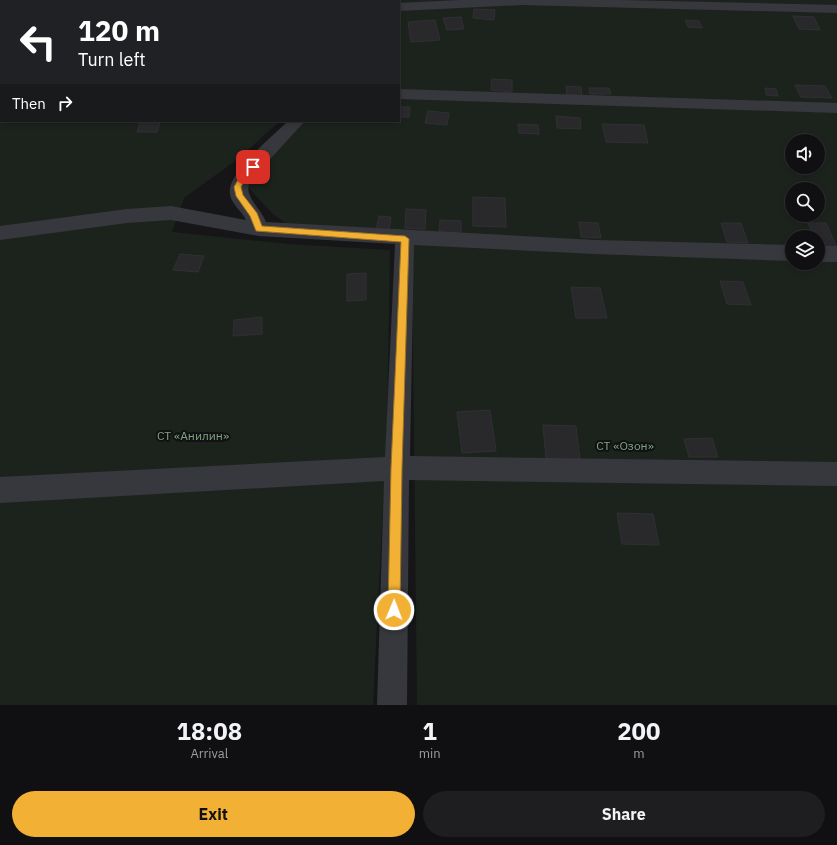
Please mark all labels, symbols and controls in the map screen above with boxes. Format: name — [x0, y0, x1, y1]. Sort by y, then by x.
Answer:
text: 120 m — [78, 12, 160, 49]
icon: left — [12, 16, 64, 68]
text: Turn left — [78, 48, 146, 71]
icon: right — [54, 92, 76, 114]
text: Then — [12, 94, 46, 113]
map controls — [785, 134, 825, 270]
button: sound — [785, 134, 825, 174]
pin — [236, 150, 270, 184]
icon: arrive — [242, 156, 264, 178]
button: search — [785, 182, 825, 222]
button: layers — [785, 230, 825, 270]
park label: СТ «Анилин» — [157, 428, 229, 443]
park label: СТ «Озон» — [596, 438, 654, 453]
position arrow — [373, 589, 415, 631]
text: 18:08 — [177, 715, 242, 747]
text: 1 — [422, 715, 437, 747]
text: 200 — [617, 715, 660, 747]
text: Arrival — [190, 745, 228, 762]
text: min — [419, 745, 441, 762]
text: m — [633, 745, 644, 762]
button: Exit — [12, 791, 415, 837]
button: Share — [423, 791, 825, 837]

